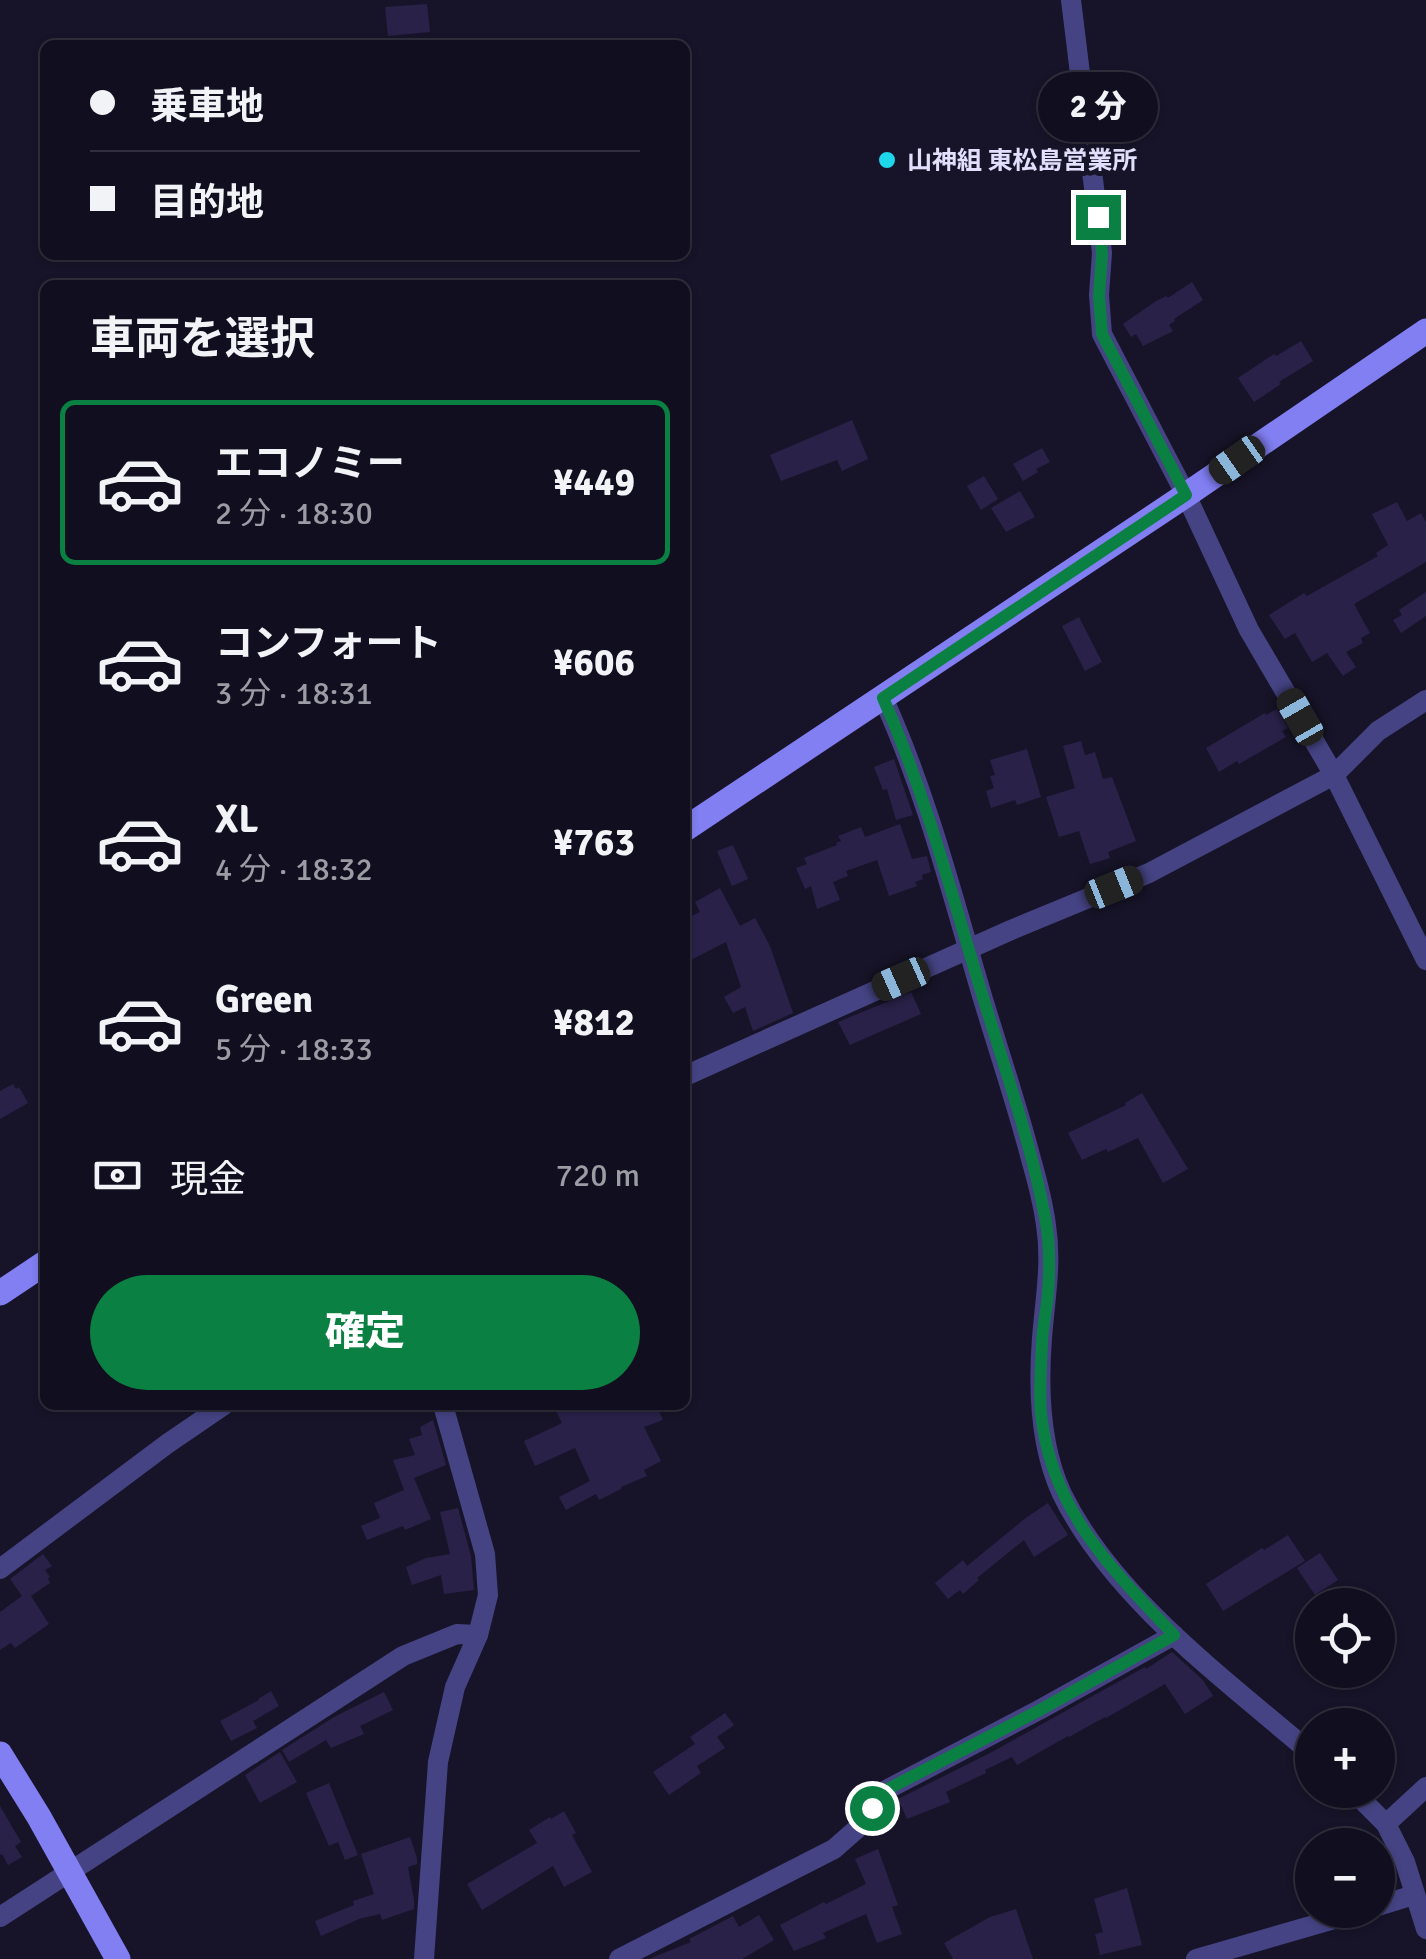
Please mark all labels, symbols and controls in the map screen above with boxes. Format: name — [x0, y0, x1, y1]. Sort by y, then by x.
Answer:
callout: 2 分 — [1038, 72, 1158, 142]
text: 乗車地 — [150, 83, 264, 130]
text: 2 分 — [1070, 87, 1126, 126]
place label: 山神組 東松島営業所 — [907, 145, 1138, 176]
marker: 山神組 東松島営業所 — [876, 149, 898, 171]
text: 目的地 — [150, 179, 264, 226]
route end — [1076, 195, 1121, 240]
text: 車両を選択 — [90, 312, 315, 367]
car — [1204, 431, 1270, 489]
icon: car — [95, 438, 185, 528]
text: エコノミー — [215, 440, 405, 487]
text: ¥449 — [553, 459, 635, 506]
text: 2 分 · 18:30 — [215, 494, 373, 533]
icon: car — [95, 618, 185, 708]
text: コンフォート — [215, 620, 442, 667]
text: ¥606 — [553, 639, 635, 686]
text: 3 分 · 18:31 — [215, 674, 373, 713]
car — [1272, 684, 1328, 750]
text: XL — [215, 796, 258, 843]
icon: car — [95, 798, 185, 888]
text: ¥763 — [553, 819, 635, 866]
text: 4 分 · 18:32 — [215, 850, 373, 889]
car — [1081, 862, 1147, 912]
car — [867, 953, 935, 1005]
text: Green — [215, 976, 313, 1023]
icon: car — [95, 978, 185, 1068]
text: ¥812 — [553, 999, 635, 1046]
text: 5 分 · 18:33 — [215, 1030, 373, 1069]
icon: cash — [90, 1148, 145, 1203]
text: 現金 — [170, 1156, 246, 1203]
text: 720 m — [556, 1156, 640, 1195]
button: 確定 — [90, 1275, 640, 1390]
map controls — [1295, 1588, 1395, 1928]
button: locate — [1295, 1588, 1395, 1688]
button: + — [1295, 1708, 1395, 1808]
route start — [850, 1786, 895, 1831]
button: − — [1295, 1828, 1395, 1928]

